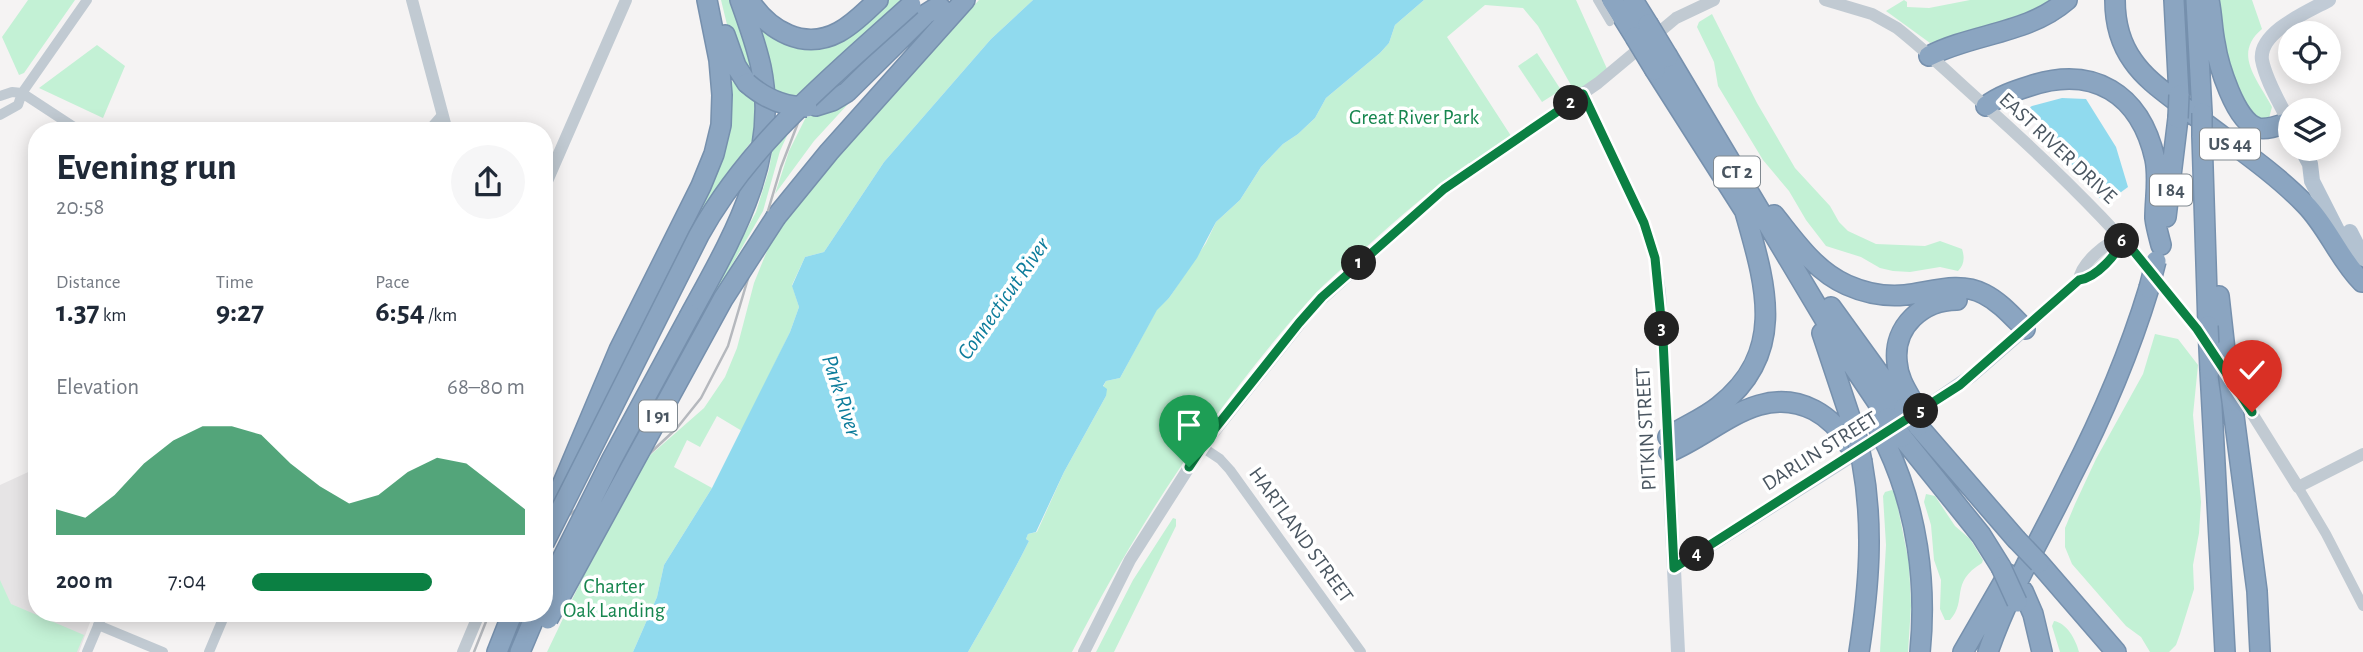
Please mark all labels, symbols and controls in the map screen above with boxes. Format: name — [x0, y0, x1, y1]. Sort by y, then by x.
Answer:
map controls — [2278, 21, 2341, 161]
button: locate — [2278, 21, 2341, 84]
pin: 2 — [1554, 86, 1588, 120]
street label: EAST RIVER DRIVE — [1995, 88, 2121, 208]
text: 2 — [1566, 93, 1575, 112]
button: layers — [2278, 98, 2341, 161]
park label: Great River Park — [1349, 107, 1479, 128]
road number: US 44 — [2200, 128, 2260, 160]
button: share — [451, 145, 525, 219]
text: Evening run — [56, 149, 237, 187]
road number: CT 2 — [1714, 156, 1760, 188]
road number: I 84 — [2150, 174, 2192, 206]
text: 20:58 — [56, 196, 104, 219]
pin: 6 — [2104, 224, 2140, 258]
text: 6 — [2117, 231, 2126, 250]
water label: Connecticut River — [954, 233, 1055, 364]
pin: 1 — [1342, 246, 1376, 280]
text: 1 — [1355, 253, 1362, 272]
text: Distance — [56, 273, 120, 292]
text: Time — [216, 273, 254, 292]
text: Pace — [375, 273, 410, 292]
text: 1.37 — [56, 297, 100, 327]
text: 9:27 — [216, 297, 264, 327]
text: 6:54 — [375, 297, 425, 327]
text: km — [100, 306, 127, 325]
text: /km — [425, 306, 457, 325]
pin: 3 — [1644, 312, 1680, 346]
text: 3 — [1657, 319, 1666, 338]
pin — [2222, 340, 2282, 412]
icon: check — [2233, 351, 2271, 389]
water label: Park River — [817, 352, 865, 440]
street label: PITKIN STREET — [1632, 367, 1660, 491]
text: Elevation — [56, 376, 139, 399]
text: 68–80 m — [447, 376, 525, 399]
pin: 5 — [1904, 394, 1938, 428]
pin — [1159, 395, 1219, 467]
road number: I 91 — [639, 400, 677, 432]
text: 5 — [1916, 401, 1925, 420]
icon: arrive — [1170, 406, 1208, 444]
street label: DARLIN STREET — [1759, 407, 1881, 495]
street label: HARTLAND STREET — [1245, 463, 1357, 607]
pin: 4 — [1680, 536, 1714, 572]
text: 4 — [1692, 544, 1701, 563]
text: 200 m — [56, 570, 113, 593]
text: 7:04 — [168, 570, 206, 593]
park label: Charter Oak Landing — [563, 576, 666, 621]

